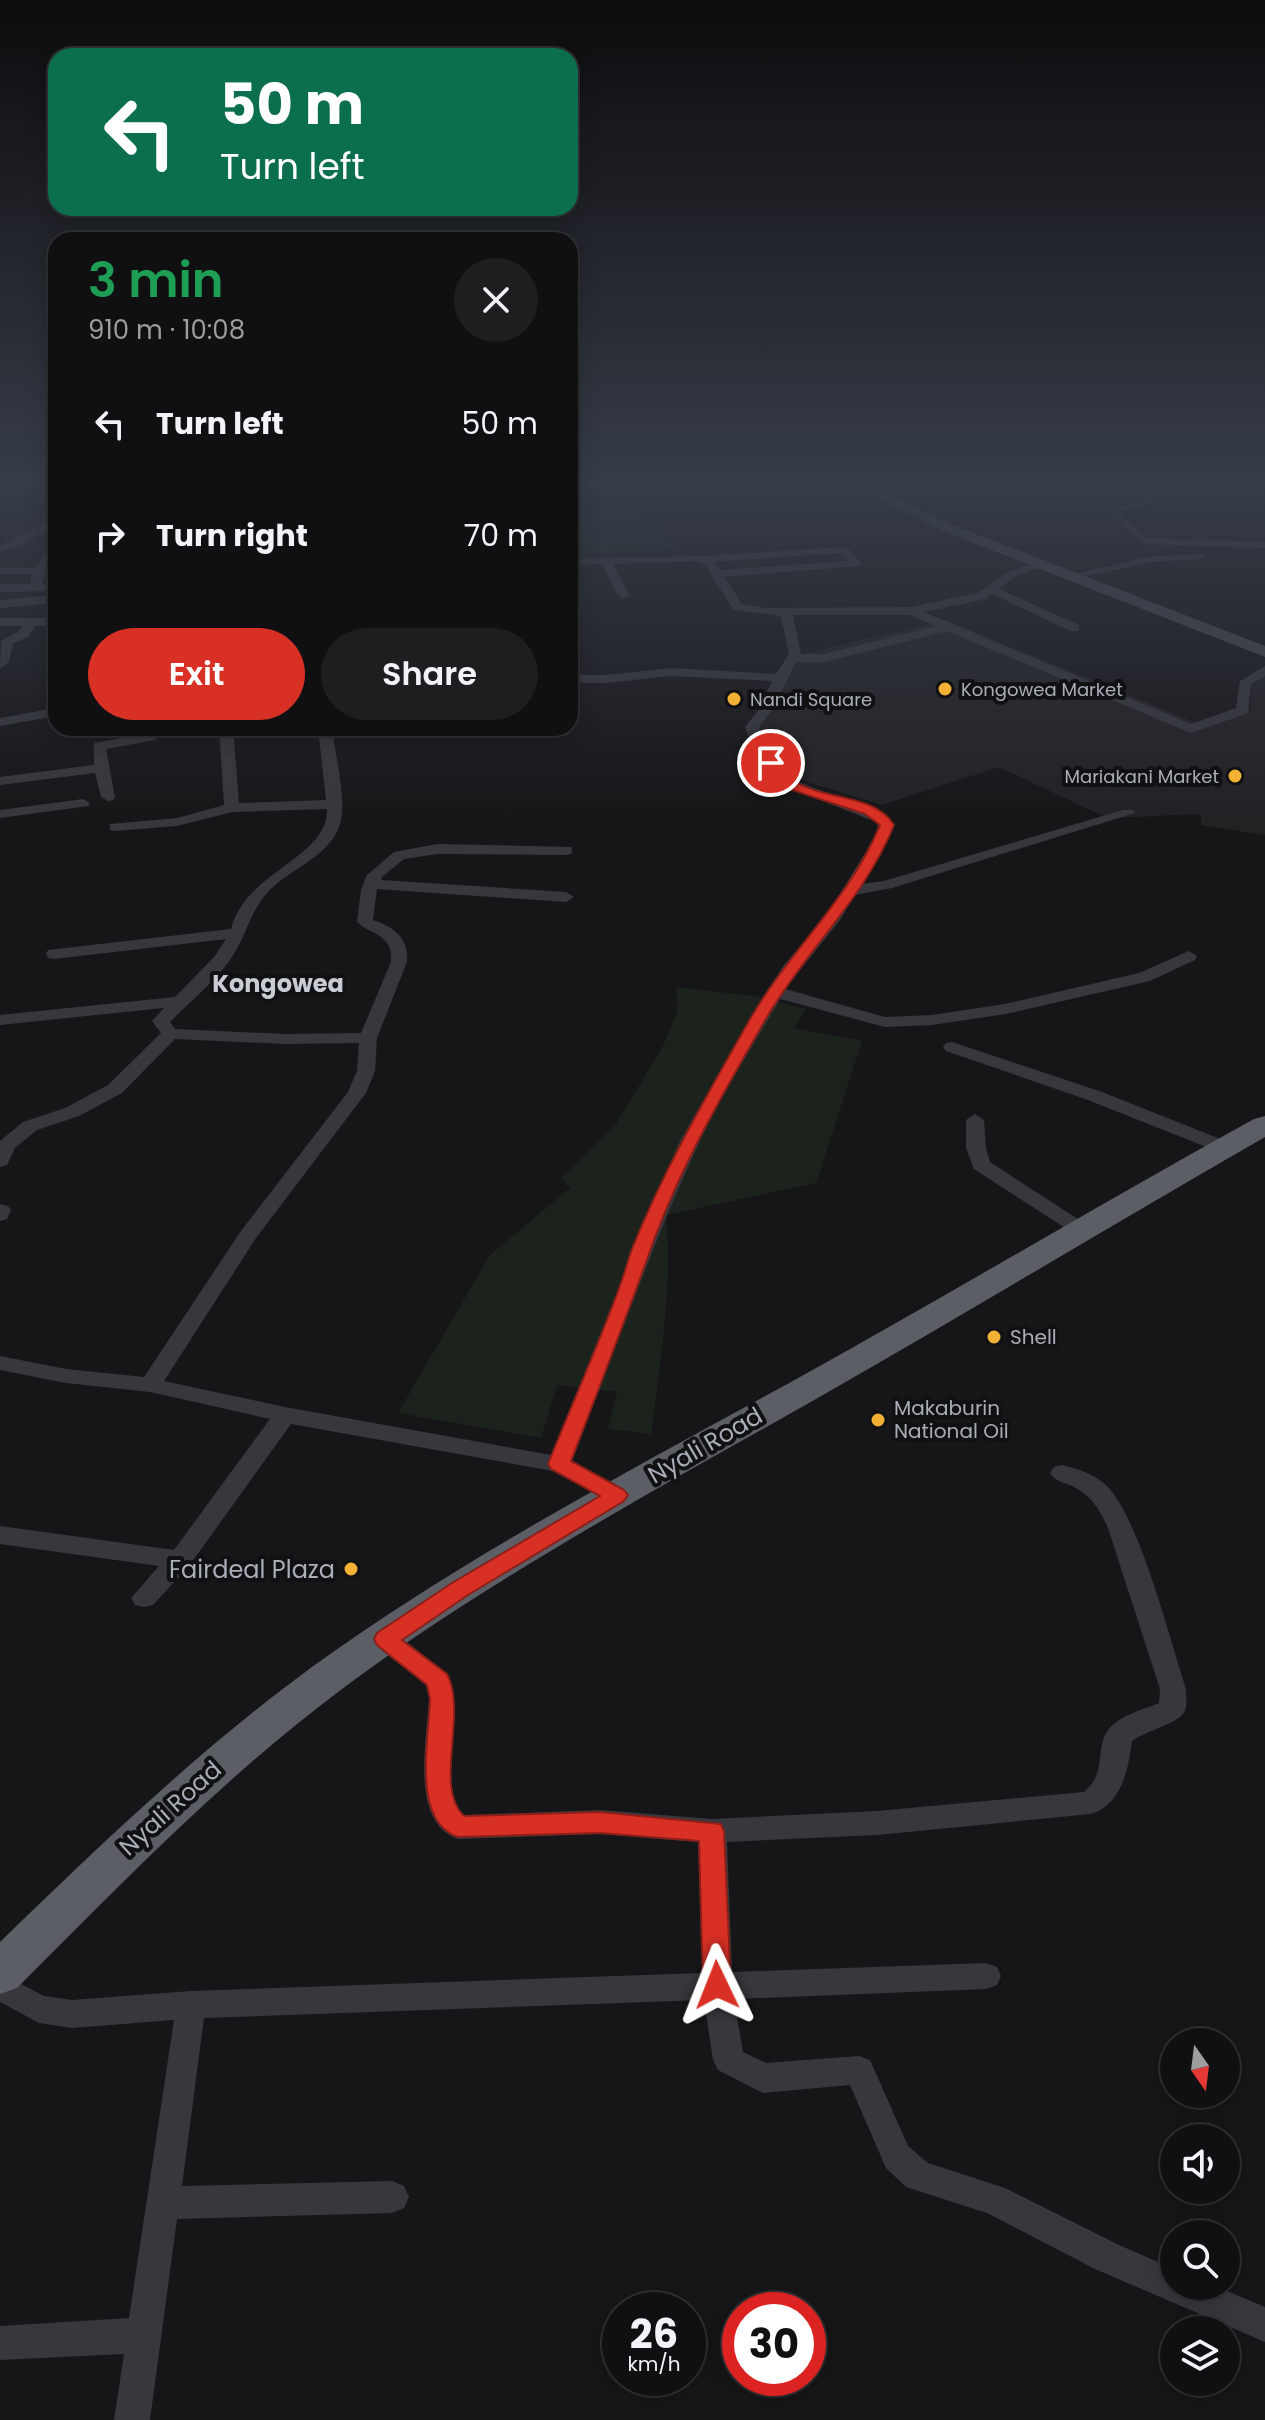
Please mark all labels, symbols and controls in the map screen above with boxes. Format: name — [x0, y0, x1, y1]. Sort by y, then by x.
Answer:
text: 50 m — [220, 65, 364, 144]
icon: left — [88, 80, 192, 184]
text: Turn left — [220, 141, 365, 192]
text: 3 min — [88, 247, 224, 314]
button: close — [454, 258, 538, 342]
text: 910 m · 10:08 — [88, 312, 245, 348]
icon: left — [88, 402, 132, 446]
text: Turn left — [156, 402, 284, 445]
text: 50 m — [461, 402, 538, 445]
icon: right — [88, 514, 132, 558]
text: Turn right — [156, 514, 308, 557]
text: 70 m — [464, 514, 538, 557]
button: Exit — [88, 628, 305, 720]
button: Share — [321, 628, 538, 720]
place label: Kongowea Market — [961, 677, 1123, 702]
marker: Kongowea Market — [936, 680, 954, 698]
place label: Nandi Square — [750, 687, 872, 712]
marker: Nandi Square — [725, 690, 743, 708]
pin — [737, 729, 805, 797]
icon: arrive — [749, 741, 793, 785]
place label: Mariakani Market — [1064, 764, 1219, 789]
marker: Mariakani Market — [1226, 767, 1244, 785]
district label: Kongowea — [212, 967, 344, 1000]
place label: Shell — [1010, 1323, 1057, 1351]
marker: Shell — [985, 1328, 1003, 1346]
place label: Makaburin National Oil — [894, 1394, 1009, 1445]
street label: Nyali Road — [642, 1399, 768, 1491]
marker: Makaburin National Oil — [869, 1411, 887, 1429]
place label: Fairdeal Plaza — [169, 1553, 335, 1586]
marker: Fairdeal Plaza — [342, 1560, 360, 1578]
street label: Nyali Road — [112, 1753, 228, 1863]
position arrow — [675, 1943, 759, 2027]
north arrow — [1160, 2028, 1240, 2108]
map controls — [1160, 2028, 1240, 2396]
button: sound — [1160, 2124, 1240, 2204]
button: search — [1160, 2220, 1240, 2300]
speed limit sign: 30 — [722, 2292, 826, 2396]
text: 26 — [630, 2306, 678, 2362]
button: layers — [1160, 2316, 1240, 2396]
text: km/h — [627, 2350, 681, 2378]

